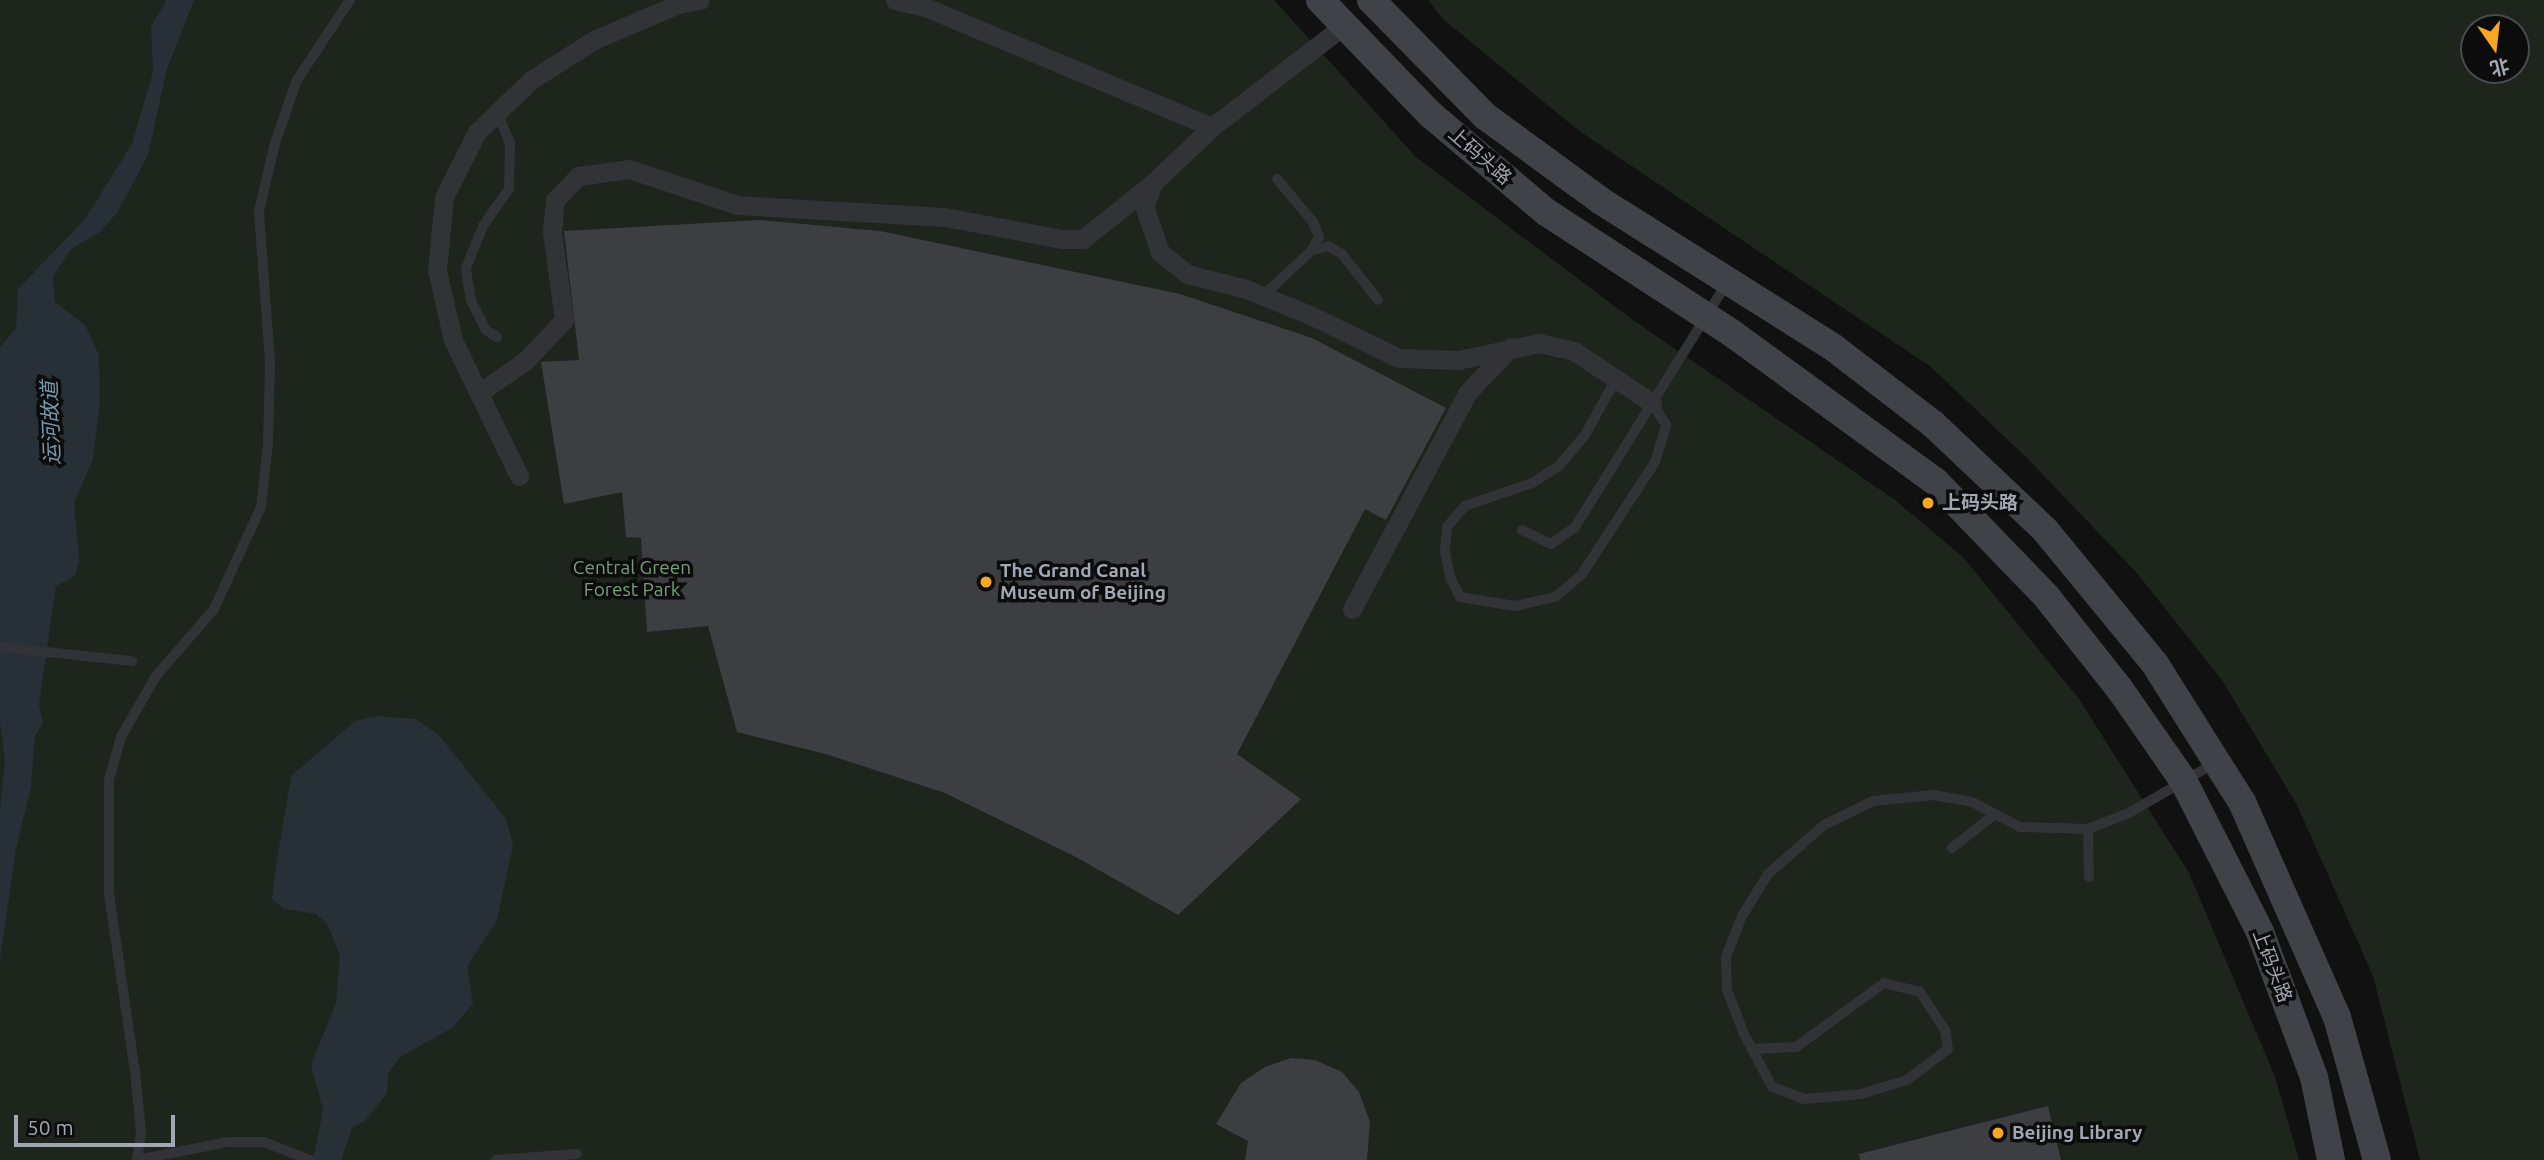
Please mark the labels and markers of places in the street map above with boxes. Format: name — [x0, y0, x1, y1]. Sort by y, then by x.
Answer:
place label: 上码头路 — [1942, 492, 2018, 514]
marker: 上码头路 — [1920, 495, 1936, 511]
place label: The Grand Canal Museum of Beijing — [1000, 560, 1166, 604]
marker: The Grand Canal Museum of Beijing — [978, 574, 994, 590]
place label: Beijing Library — [2012, 1122, 2142, 1144]
marker: Beijing Library — [1990, 1125, 2006, 1141]

